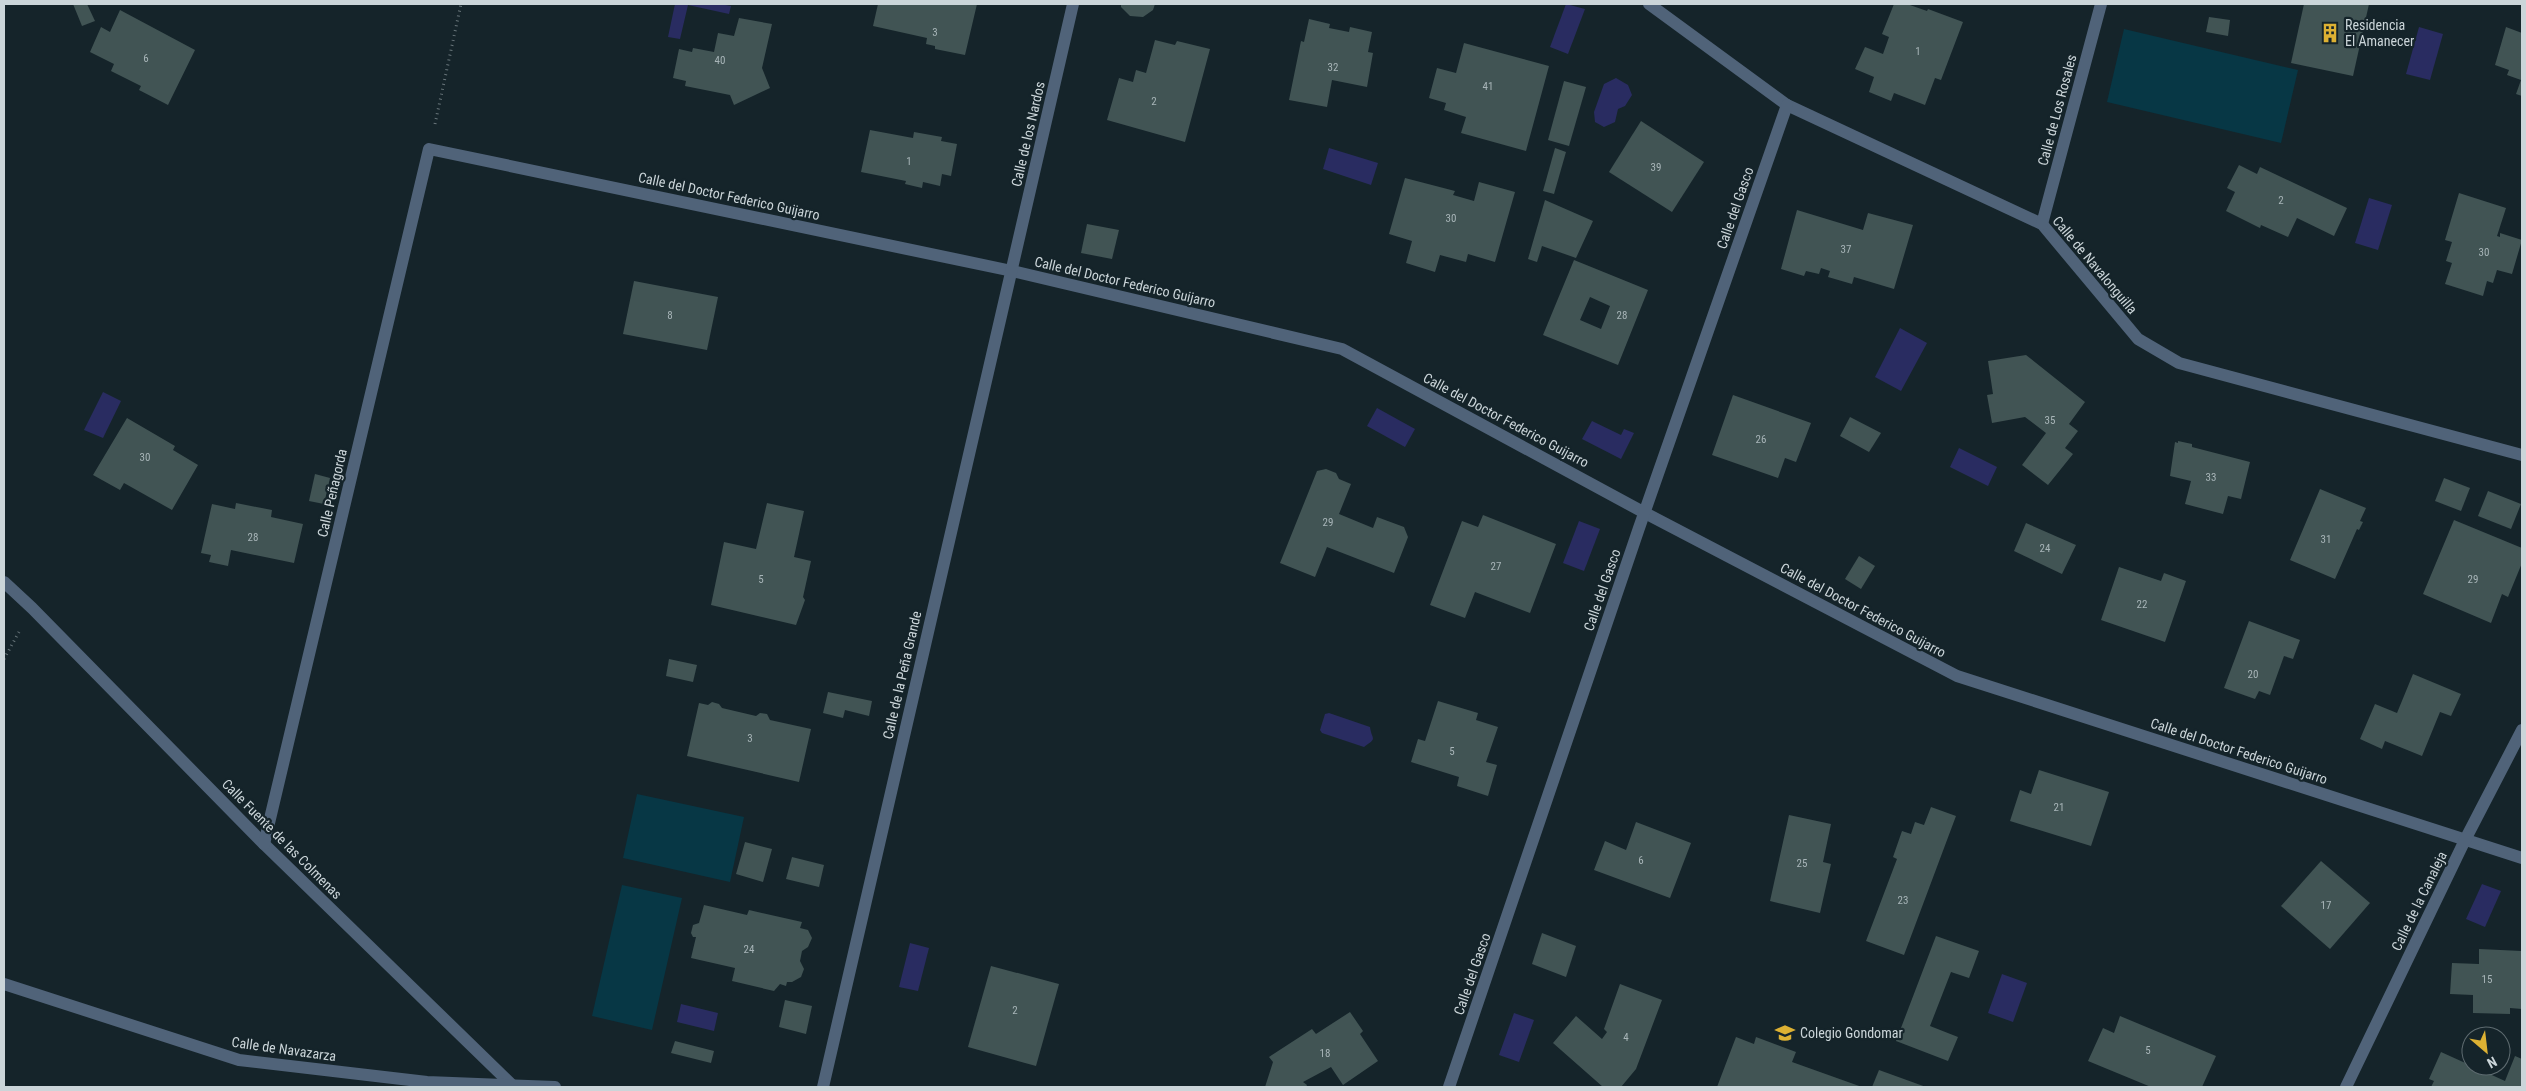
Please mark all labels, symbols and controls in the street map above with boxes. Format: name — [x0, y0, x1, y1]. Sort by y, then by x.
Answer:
place label: Residencia El Amanecer — [2345, 17, 2414, 49]
building icon: Residencia El Amanecer — [2319, 22, 2341, 44]
house number: 3 — [932, 26, 938, 39]
house number: 1 — [1915, 45, 1921, 58]
house number: 6 — [143, 52, 149, 65]
street label: Calle de Los Rosales — [2034, 53, 2080, 167]
house number: 40 — [715, 54, 725, 67]
house number: 32 — [1328, 61, 1338, 74]
street label: Calle de los Nardos — [1008, 80, 1048, 188]
house number: 41 — [1483, 80, 1493, 93]
house number: 2 — [1151, 95, 1157, 108]
house number: 1 — [906, 155, 912, 168]
house number: 39 — [1651, 161, 1661, 174]
street label: Calle del Gasco — [1713, 165, 1757, 251]
street label: Calle del Doctor Federico Guijarro — [637, 169, 821, 223]
house number: 2 — [2278, 194, 2284, 207]
house number: 30 — [1446, 212, 1456, 225]
street label: Calle de Navalonguilla — [2050, 213, 2140, 317]
house number: 37 — [1841, 243, 1851, 256]
house number: 30 — [2479, 246, 2489, 259]
street label: Calle del Doctor Federico Guijarro — [1033, 253, 1217, 311]
house number: 8 — [667, 309, 673, 322]
house number: 28 — [1617, 309, 1627, 322]
street label: Calle del Doctor Federico Guijarro — [1421, 369, 1591, 471]
house number: 35 — [2045, 414, 2055, 427]
house number: 26 — [1756, 433, 1766, 446]
street label: Calle Peñagorda — [314, 447, 350, 539]
house number: 30 — [140, 451, 150, 464]
house number: 33 — [2206, 471, 2216, 484]
house number: 29 — [1323, 516, 1333, 529]
house number: 28 — [248, 531, 258, 544]
house number: 31 — [2321, 533, 2331, 546]
house number: 24 — [2040, 542, 2051, 555]
street label: Calle del Gasco — [1580, 547, 1624, 633]
street label: Calle del Doctor Federico Guijarro — [1778, 559, 1948, 661]
house number: 27 — [1491, 560, 1501, 573]
house number: 5 — [758, 573, 764, 586]
house number: 29 — [2468, 573, 2478, 586]
house number: 22 — [2137, 598, 2147, 611]
street label: Calle de la Peña Grande — [879, 609, 925, 741]
house number: 20 — [2248, 668, 2258, 681]
street label: Calle del Doctor Federico Guijarro — [2148, 715, 2330, 787]
house number: 3 — [747, 732, 753, 745]
house number: 5 — [1449, 745, 1455, 758]
street label: Calle Fuente de las Colmenas — [219, 776, 345, 902]
house number: 21 — [2054, 801, 2064, 814]
street label: Calle de la Canaleja — [2388, 849, 2450, 953]
house number: 6 — [1638, 854, 1644, 867]
house number: 25 — [1797, 857, 1807, 870]
house number: 23 — [1898, 894, 1908, 907]
house number: 17 — [2321, 899, 2331, 912]
street label: Calle del Gasco — [1450, 931, 1494, 1017]
house number: 24 — [744, 943, 755, 956]
house number: 15 — [2482, 973, 2492, 986]
house number: 2 — [1012, 1004, 1018, 1017]
school or university icon: Colegio Gondomar — [1774, 1022, 1796, 1044]
place label: Colegio Gondomar — [1800, 1025, 1903, 1041]
north arrow — [2461, 1026, 2511, 1076]
house number: 4 — [1623, 1031, 1629, 1044]
street label: Calle de Navazarza — [231, 1034, 337, 1064]
house number: 5 — [2145, 1044, 2151, 1057]
house number: 18 — [1320, 1047, 1330, 1060]
text: N — [2485, 1053, 2500, 1072]

